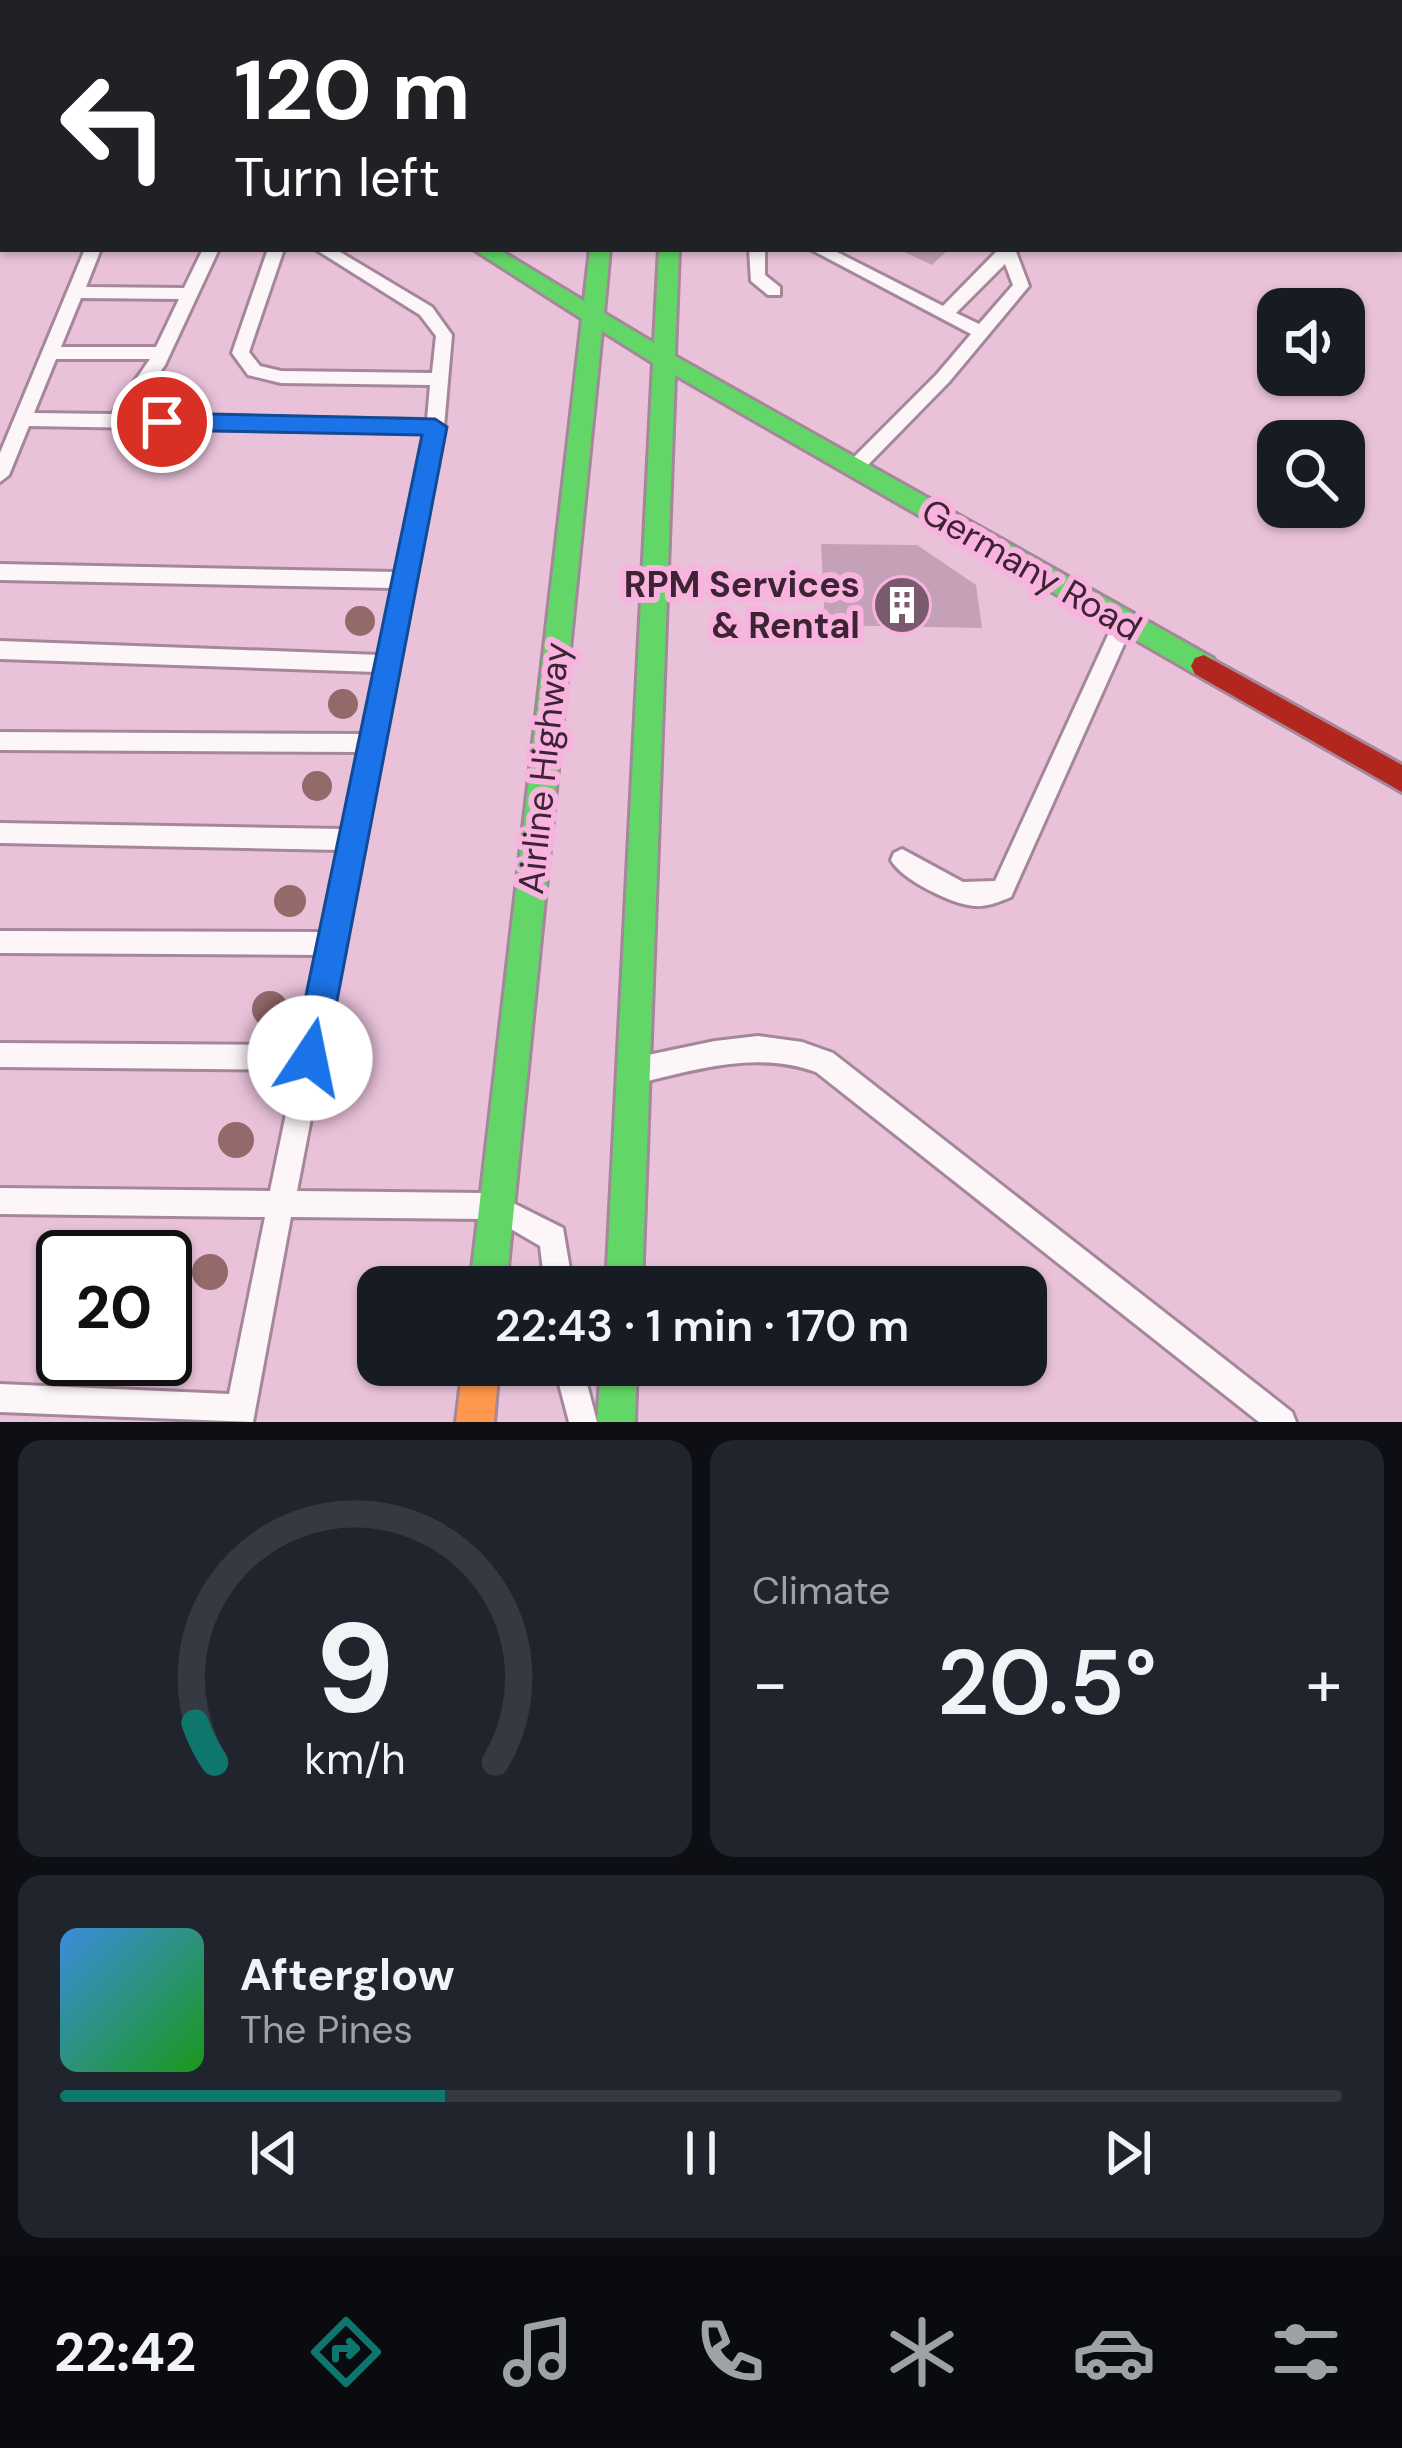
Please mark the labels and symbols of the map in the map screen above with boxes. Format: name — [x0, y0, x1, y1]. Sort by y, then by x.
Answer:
pin — [111, 371, 213, 473]
street label: Germany Road — [913, 488, 1150, 651]
place label: RPM Services & Rental — [624, 561, 860, 649]
building icon: RPM Services & Rental — [871, 574, 933, 636]
street label: Airline Highway — [507, 640, 580, 896]
position arrow — [247, 995, 373, 1121]
speed limit sign: 20 — [36, 1230, 192, 1386]

